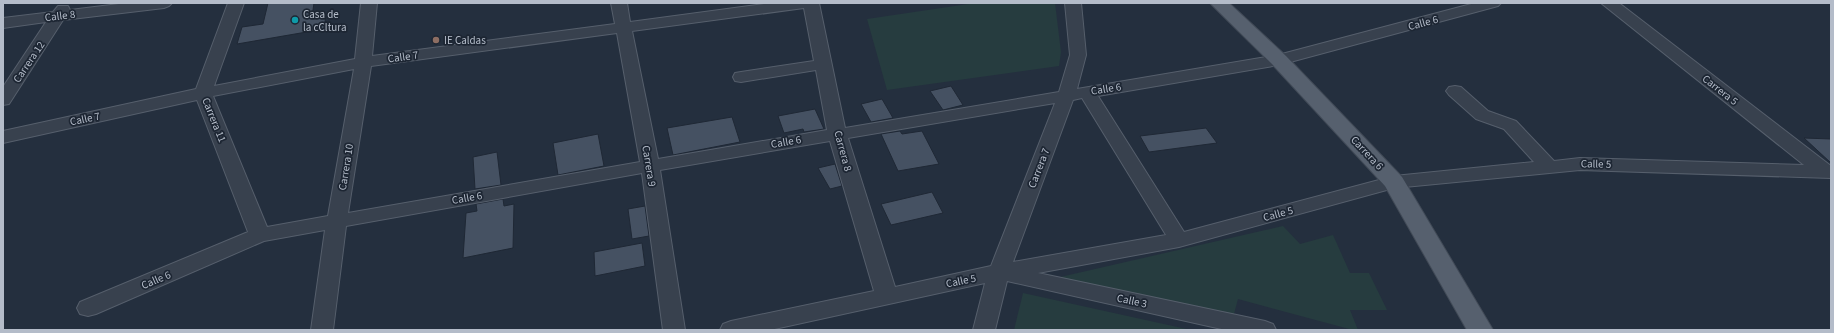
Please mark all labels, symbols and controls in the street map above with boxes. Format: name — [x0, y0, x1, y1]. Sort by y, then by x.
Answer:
street label: Calle 8 — [44, 7, 77, 25]
place label: Casa de la cCltura — [303, 7, 346, 35]
street label: Calle 6 — [1406, 12, 1440, 34]
marker: Casa de la cCltura — [290, 15, 300, 25]
place label: IE Caldas — [444, 33, 486, 48]
marker: IE Caldas — [431, 35, 441, 45]
street label: Carrera 12 — [10, 38, 48, 86]
street label: Calle 7 — [387, 47, 419, 67]
street label: Carrera 5 — [1699, 71, 1741, 109]
street label: Calle 6 — [1090, 79, 1123, 99]
street label: Carrera 11 — [198, 95, 230, 145]
street label: Calle 7 — [68, 108, 102, 130]
street label: Carrera 8 — [830, 129, 856, 174]
street label: Calle 6 — [770, 132, 803, 152]
street label: Carrera 6 — [1347, 133, 1387, 174]
street label: Carrera 10 — [335, 143, 357, 191]
street label: Carrera 9 — [638, 144, 660, 188]
street label: Carrera 7 — [1025, 146, 1053, 190]
street label: Calle 5 — [1581, 156, 1611, 172]
street label: Calle 6 — [451, 188, 484, 208]
street label: Calle 5 — [1261, 203, 1295, 225]
street label: Calle 6 — [139, 267, 173, 293]
street label: Calle 5 — [944, 270, 978, 292]
street label: Calle 3 — [1115, 290, 1149, 312]

